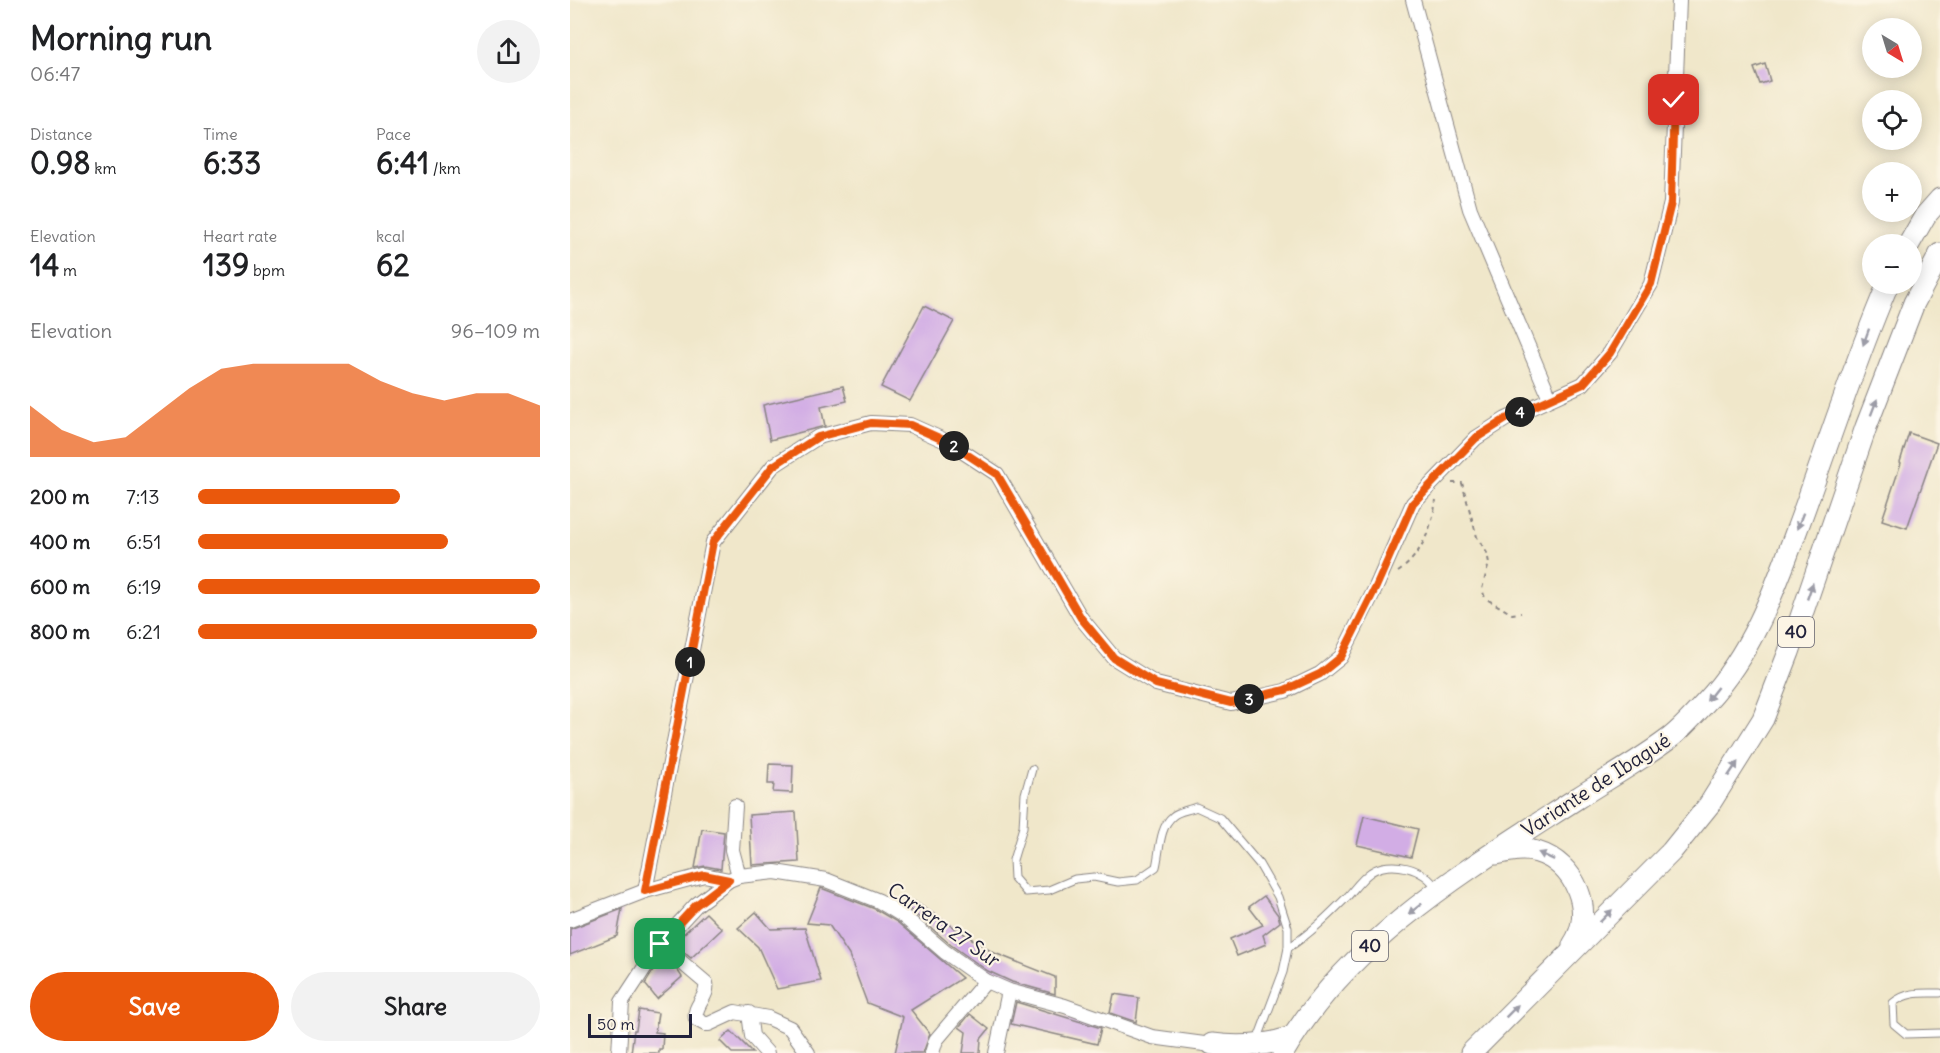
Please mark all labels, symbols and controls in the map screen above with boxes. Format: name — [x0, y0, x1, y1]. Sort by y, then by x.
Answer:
text: Morning run — [30, 17, 212, 59]
north arrow — [1862, 18, 1922, 78]
map controls — [1862, 18, 1922, 294]
button: share — [477, 20, 540, 83]
text: 06:47 — [30, 61, 80, 86]
pin — [1648, 74, 1699, 125]
icon: check — [1657, 83, 1690, 116]
button: locate — [1862, 90, 1922, 150]
text: Distance — [30, 124, 92, 144]
text: Time — [203, 124, 238, 144]
text: Pace — [376, 124, 411, 144]
text: 0.98 — [30, 144, 90, 182]
text: 6:33 — [203, 144, 261, 182]
text: 6:41 — [376, 144, 429, 182]
text: km — [90, 158, 117, 178]
text: /km — [429, 158, 461, 178]
button: + — [1862, 162, 1922, 222]
text: Elevation — [30, 226, 96, 246]
text: Heart rate — [203, 226, 277, 246]
text: kcal — [376, 226, 405, 246]
button: − — [1862, 234, 1922, 294]
text: 14 — [30, 246, 59, 284]
text: 139 — [203, 246, 249, 284]
text: 62 — [376, 246, 410, 284]
text: m — [59, 260, 77, 280]
text: bpm — [249, 260, 285, 280]
text: Elevation — [30, 318, 112, 343]
text: 96–109 m — [451, 318, 540, 343]
one-way arrow — [1860, 329, 1870, 347]
pin: 4 — [1505, 397, 1535, 427]
one-way arrow — [1869, 397, 1879, 415]
text: 4 — [1515, 402, 1525, 422]
pin: 2 — [939, 431, 969, 461]
text: 2 — [950, 436, 958, 456]
text: 200 m — [30, 484, 90, 509]
text: 7:13 — [126, 484, 160, 509]
one-way arrow — [1795, 512, 1804, 530]
text: 400 m — [30, 529, 90, 554]
text: 6:51 — [126, 529, 162, 554]
text: 600 m — [30, 574, 90, 599]
text: 6:19 — [126, 574, 162, 599]
one-way arrow — [1805, 582, 1815, 600]
road number: 40 — [1778, 617, 1814, 647]
text: 800 m — [30, 619, 90, 644]
text: 6:21 — [126, 619, 161, 644]
pin: 1 — [675, 647, 705, 677]
text: 1 — [687, 652, 693, 672]
pin: 3 — [1234, 684, 1264, 714]
one-way arrow — [1707, 686, 1719, 701]
text: 3 — [1244, 689, 1254, 709]
street label: Variante de Ibagué — [1517, 727, 1675, 842]
one-way arrow — [1727, 761, 1738, 777]
one-way arrow — [1536, 851, 1554, 861]
street label: Carrera 27 Sur — [883, 877, 1005, 973]
one-way arrow — [1407, 902, 1423, 915]
one-way arrow — [1599, 910, 1613, 924]
pin — [634, 918, 685, 969]
icon: arrive — [643, 927, 676, 960]
road number: 40 — [1352, 931, 1388, 961]
button: Save — [30, 972, 279, 1041]
button: Share — [291, 972, 540, 1041]
one-way arrow — [1504, 1005, 1518, 1019]
scale bar — [588, 1011, 692, 1038]
text: 50 m — [597, 1014, 635, 1034]

